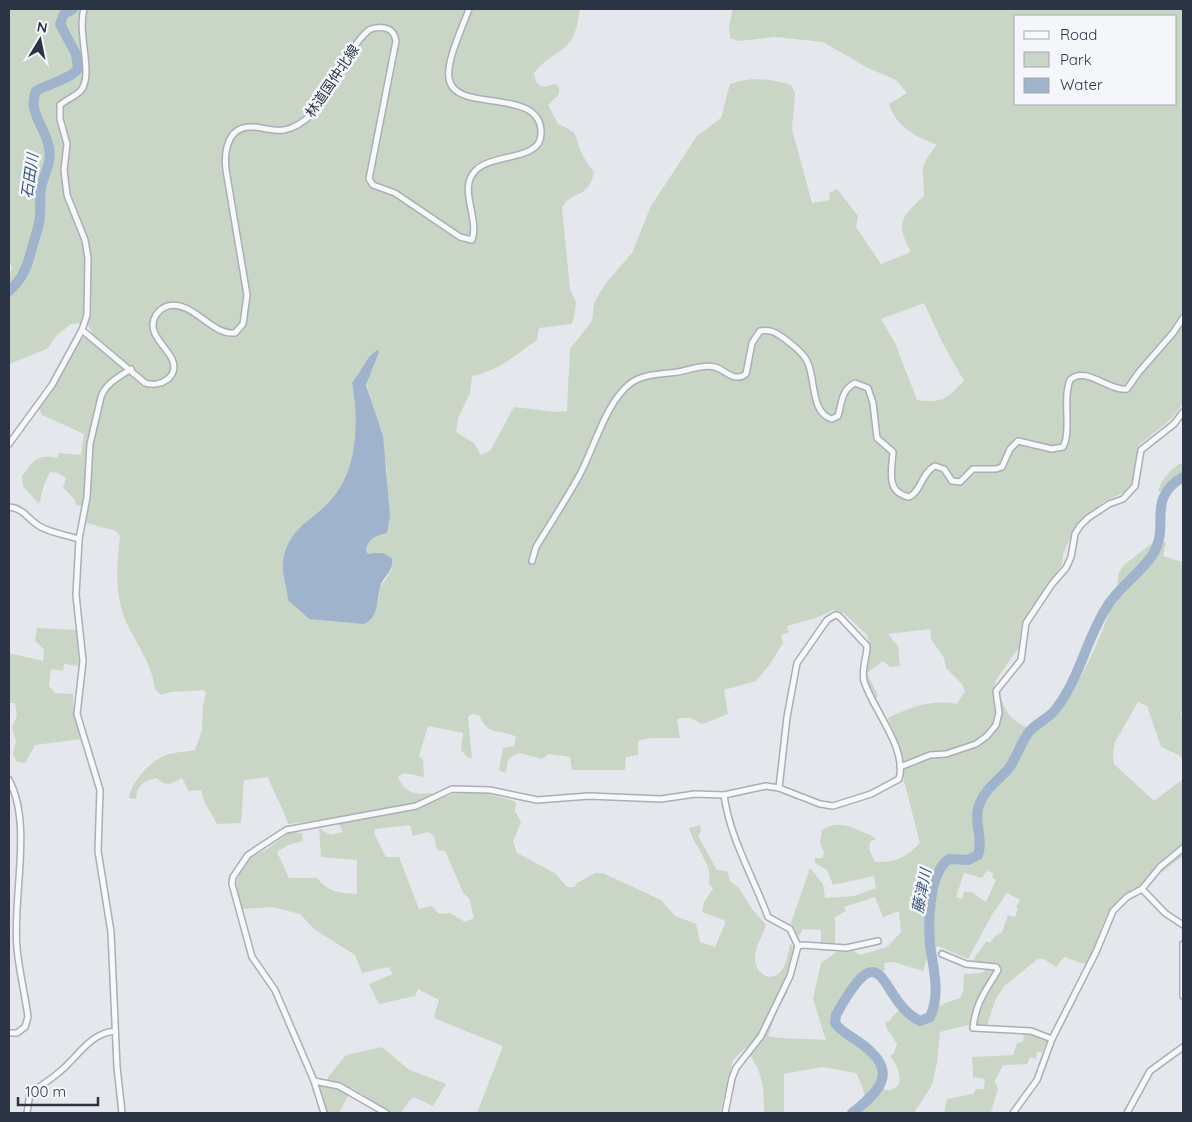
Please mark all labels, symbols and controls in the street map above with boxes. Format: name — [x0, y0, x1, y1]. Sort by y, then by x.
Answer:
north arrow — [15, 15, 65, 65]
legend — [1014, 15, 1177, 105]
text: N — [36, 17, 49, 37]
text: Road — [1060, 25, 1097, 44]
street label: 林道国仲北線 — [301, 41, 363, 121]
text: Park — [1060, 50, 1092, 69]
text: Water — [1060, 75, 1103, 94]
water label: 石田川 — [17, 150, 42, 200]
water label: 藤津川 — [908, 865, 936, 915]
scale bar — [18, 1074, 98, 1106]
text: 100 m — [25, 1082, 66, 1101]

